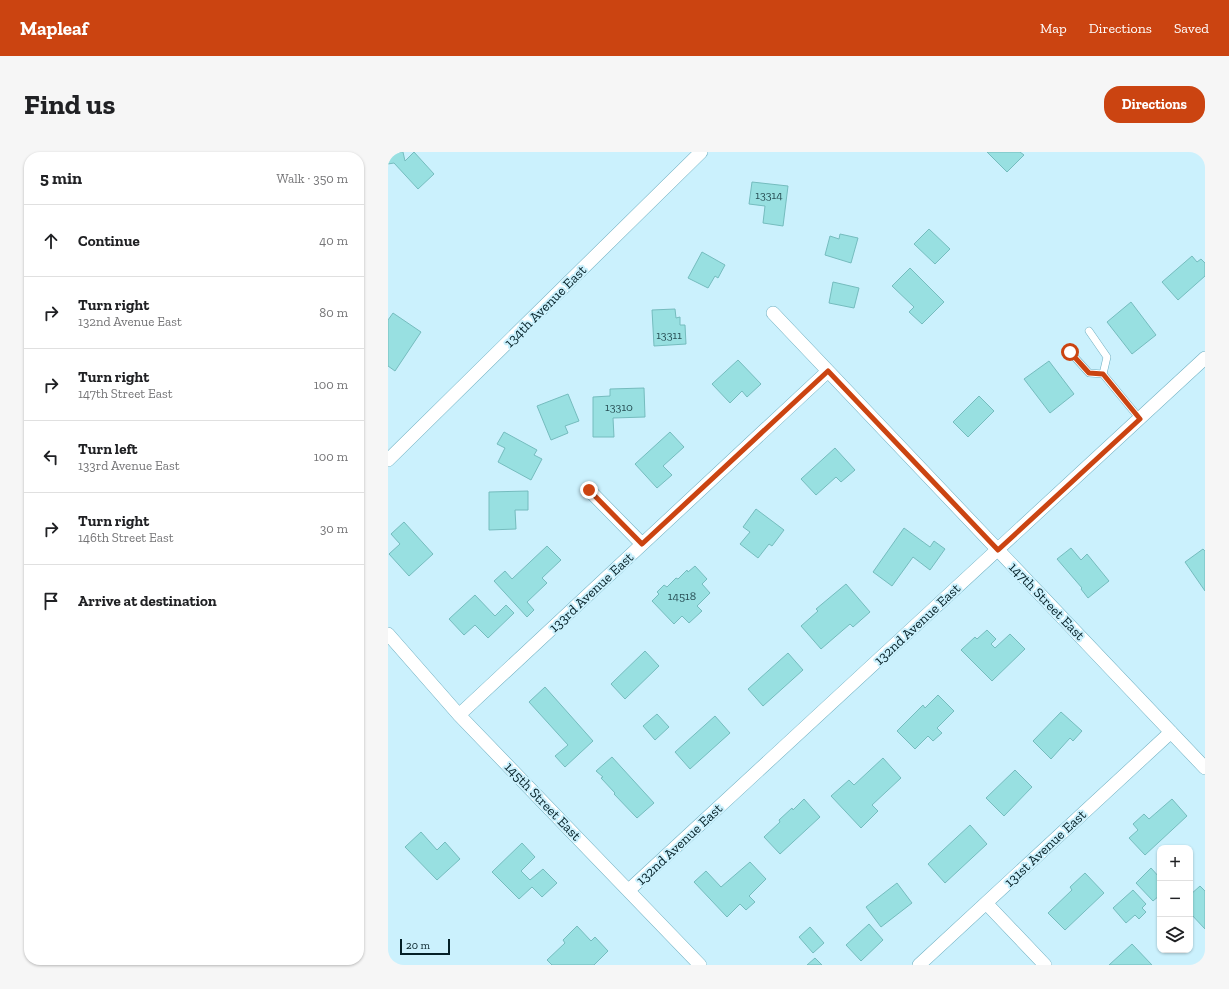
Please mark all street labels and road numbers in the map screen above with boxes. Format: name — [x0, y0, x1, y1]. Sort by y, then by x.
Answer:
street label: 134th Avenue East — [501, 261, 591, 351]
street label: 133rd Avenue East — [546, 548, 638, 636]
street label: 147th Street East — [1005, 559, 1089, 644]
street label: 132nd Avenue East — [871, 579, 965, 669]
street label: 145th Street East — [501, 759, 585, 845]
street label: 132nd Avenue East — [633, 799, 727, 889]
street label: 131st Avenue East — [1001, 806, 1090, 891]

